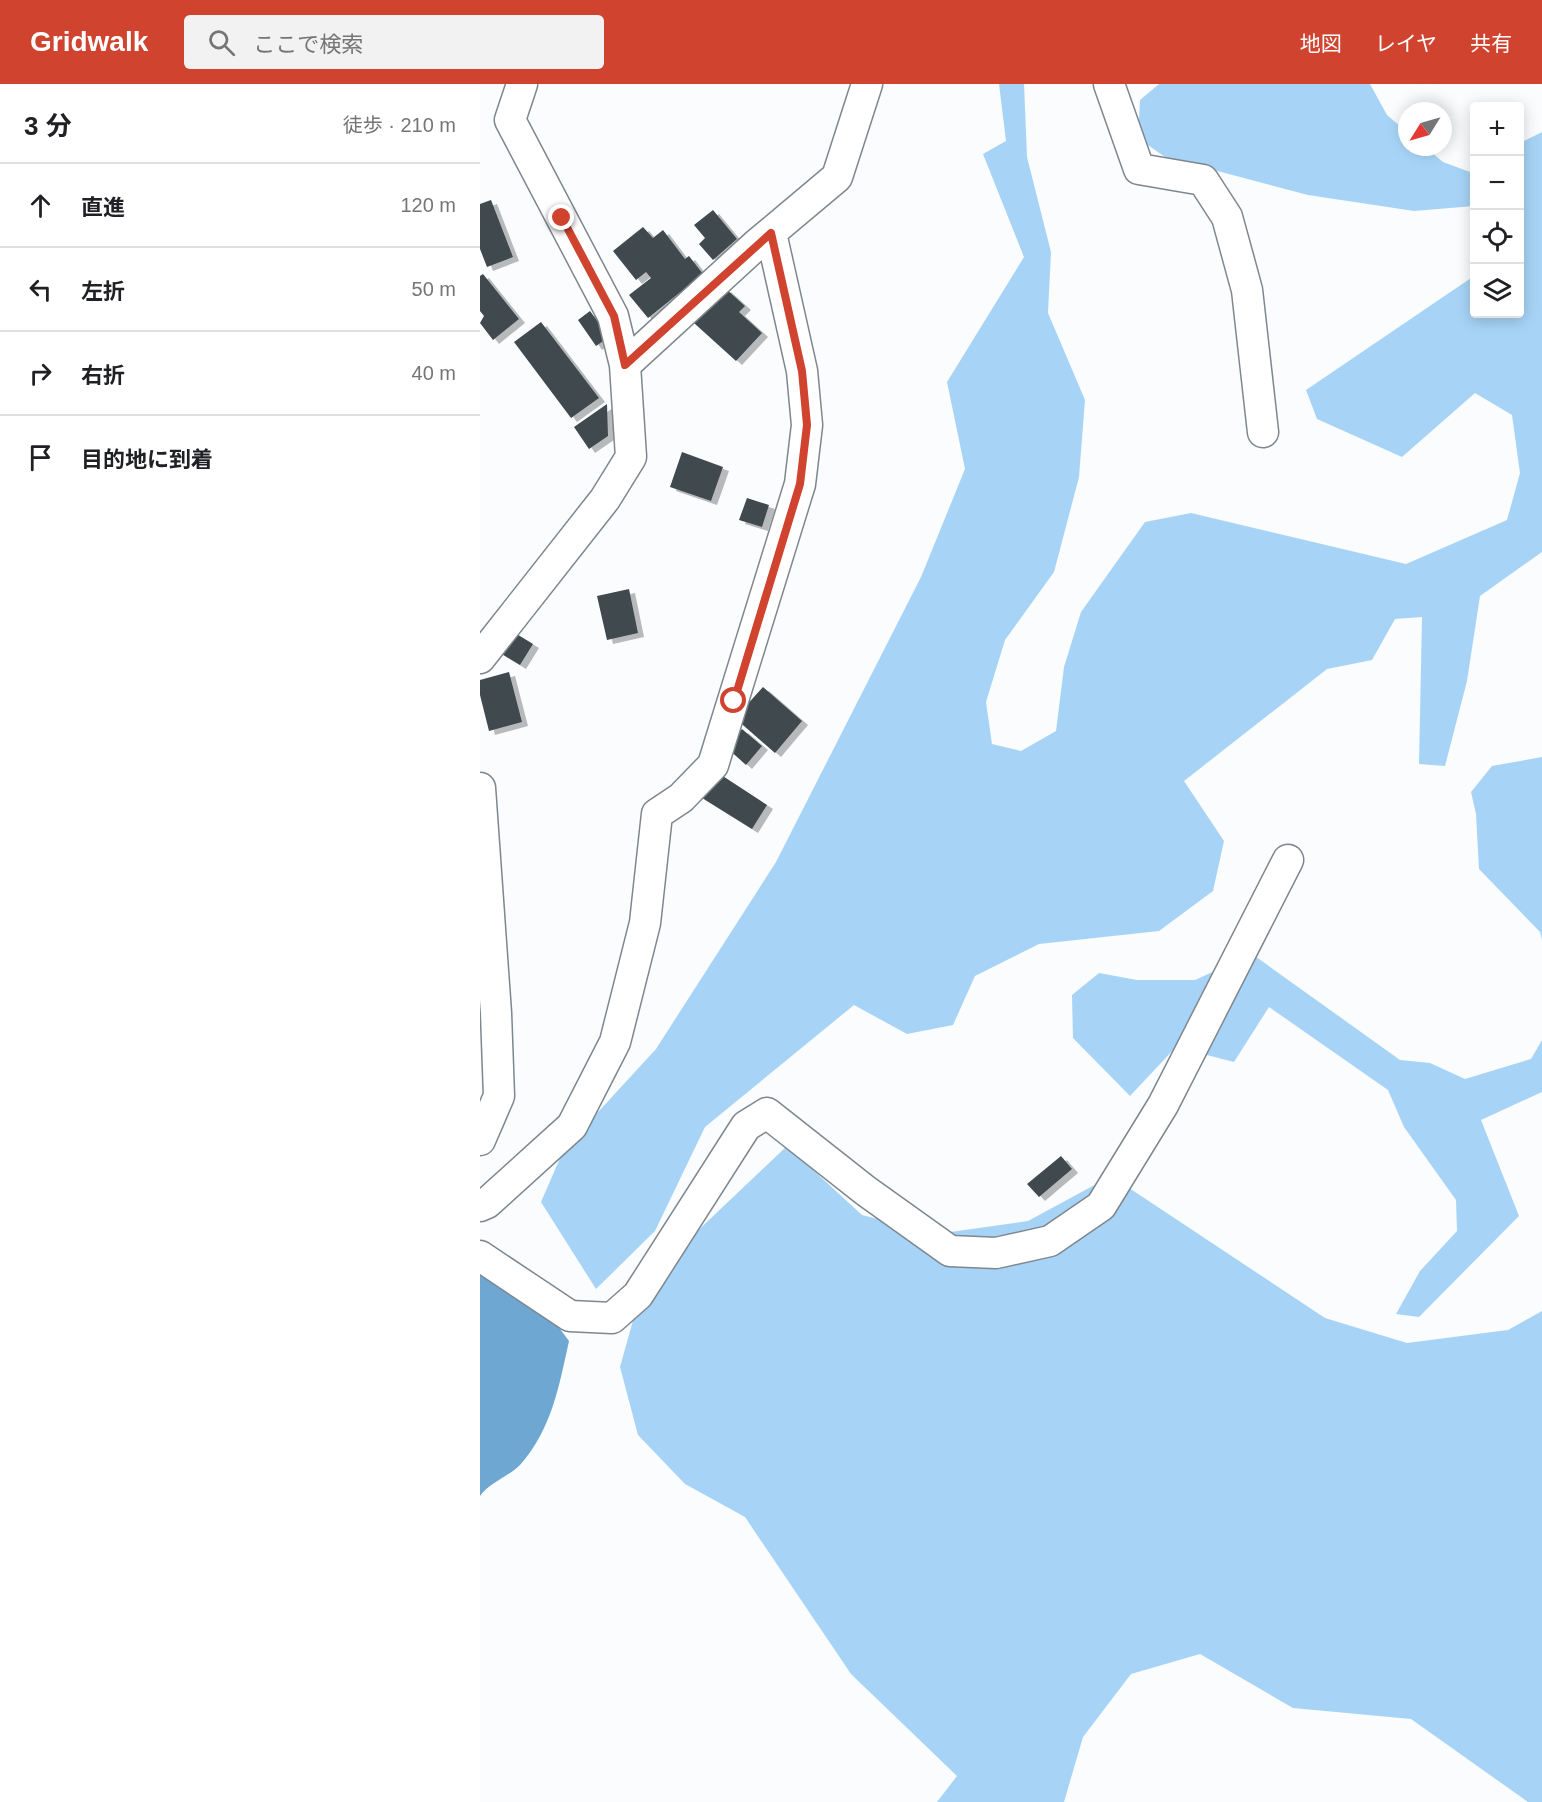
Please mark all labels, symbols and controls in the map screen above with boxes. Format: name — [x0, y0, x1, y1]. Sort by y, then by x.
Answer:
search box — [184, 15, 604, 69]
text: Gridwalk — [30, 26, 148, 57]
icon: search — [205, 26, 238, 59]
text: ここで検索 — [253, 32, 363, 57]
text: 地図 — [1300, 32, 1342, 55]
text: レイヤ — [1375, 32, 1437, 55]
text: 共有 — [1470, 32, 1512, 55]
north arrow — [1398, 102, 1452, 156]
map controls — [1470, 102, 1524, 318]
button: + — [1470, 102, 1524, 156]
text: 3 分 — [24, 111, 72, 141]
text: 徒歩 · 210 m — [343, 114, 456, 136]
button: − — [1470, 156, 1524, 210]
icon: ahead — [24, 189, 57, 222]
text: 120 m — [400, 194, 456, 216]
text: 直進 — [81, 195, 125, 220]
route end — [548, 204, 574, 230]
button: locate — [1470, 210, 1524, 264]
button: layers — [1470, 264, 1524, 318]
icon: left — [24, 273, 57, 306]
text: 50 m — [412, 278, 456, 300]
text: 左折 — [81, 279, 125, 304]
icon: right — [24, 357, 57, 390]
text: 40 m — [412, 362, 456, 384]
text: 右折 — [81, 363, 125, 388]
icon: arrive — [24, 441, 57, 474]
text: 目的地に到着 — [81, 447, 213, 472]
route start — [720, 687, 746, 713]

